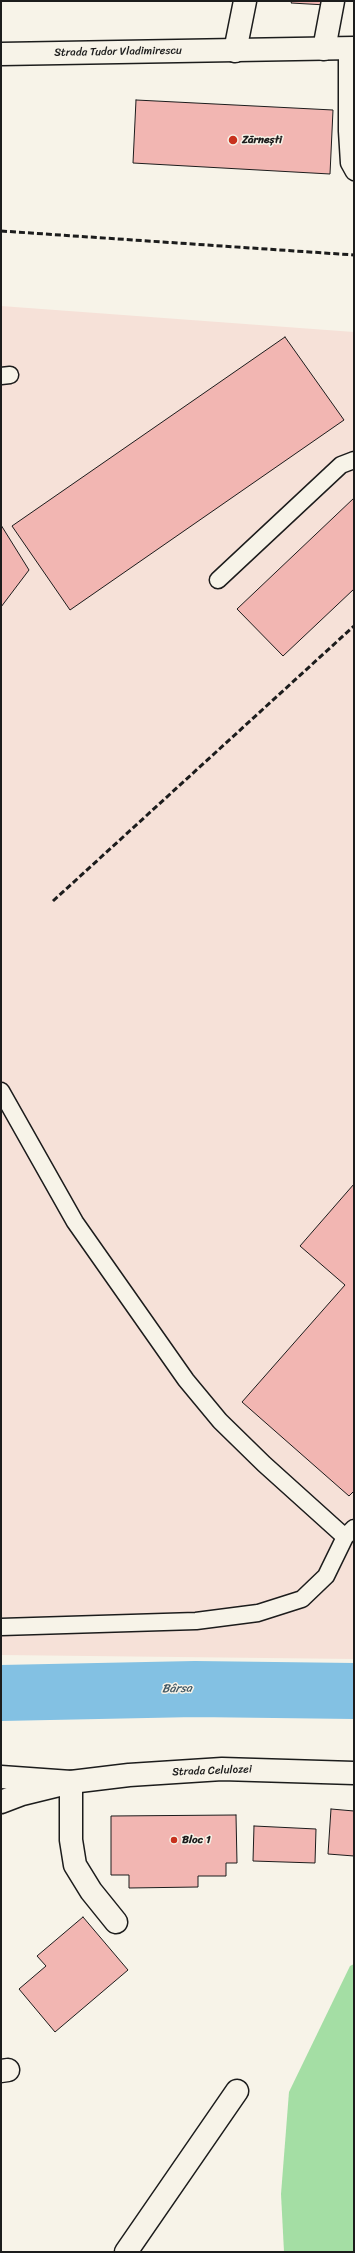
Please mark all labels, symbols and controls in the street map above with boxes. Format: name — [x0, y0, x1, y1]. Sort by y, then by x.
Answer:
street label: Strada Tudor Vladimirescu — [54, 44, 182, 60]
place label: Zărnești — [242, 133, 282, 147]
marker: Zărnești — [227, 134, 239, 146]
water label: Bârsa — [162, 1682, 192, 1696]
street label: Strada Celulozei — [172, 1763, 252, 1779]
place label: Bloc 1 — [182, 1833, 211, 1847]
marker: Bloc 1 — [169, 1835, 179, 1845]

